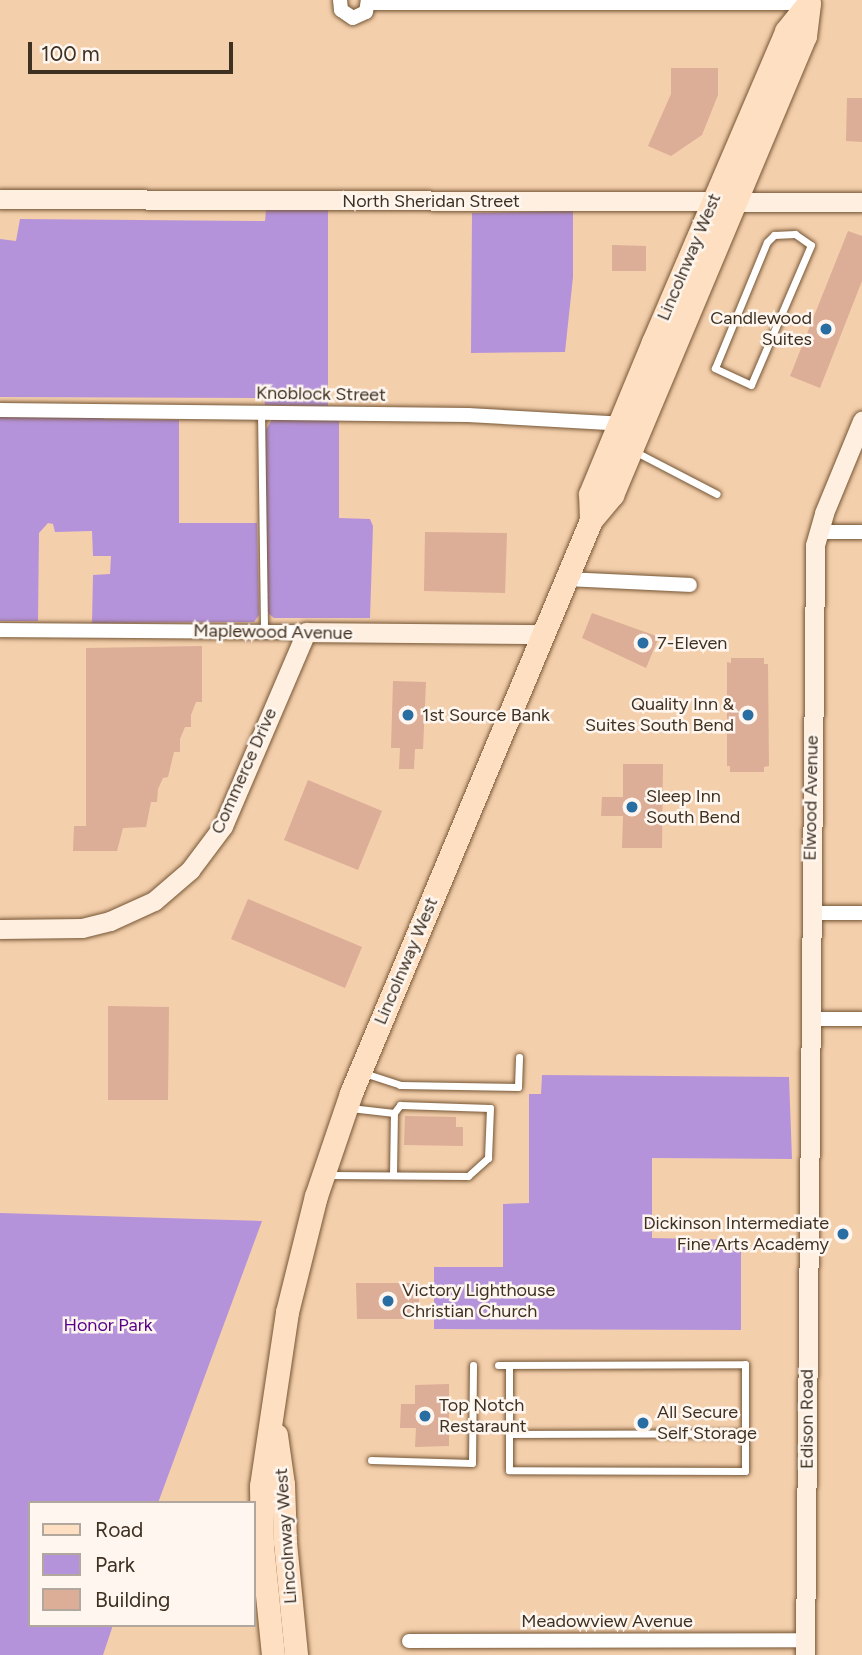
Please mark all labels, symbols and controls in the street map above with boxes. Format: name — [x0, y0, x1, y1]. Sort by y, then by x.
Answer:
scale bar — [32, 28, 236, 72]
text: 100 m — [41, 41, 100, 66]
street label: North Sheridan Street — [342, 190, 520, 212]
street label: Lincolnway West — [652, 190, 726, 324]
place label: Candlewood Suites — [710, 308, 812, 350]
marker: Candlewood Suites — [818, 321, 834, 337]
street label: Knoblock Street — [256, 382, 386, 406]
street label: Maplewood Avenue — [193, 620, 353, 644]
place label: 7-Eleven — [657, 632, 727, 654]
marker: 7-Eleven — [635, 635, 651, 651]
place label: Quality Inn & Suites South Bend — [585, 694, 734, 736]
place label: 1st Source Bank — [422, 704, 550, 726]
street label: Commerce Drive — [207, 705, 281, 837]
marker: 1st Source Bank — [400, 707, 416, 723]
marker: Quality Inn & Suites South Bend — [740, 707, 756, 723]
street label: Elwood Avenue — [799, 735, 823, 861]
place label: Sleep Inn South Bend — [646, 786, 740, 828]
marker: Sleep Inn South Bend — [624, 799, 640, 815]
street label: Lincolnway West — [369, 894, 443, 1028]
place label: Dickinson Intermediate Fine Arts Academy — [643, 1213, 829, 1256]
marker: Dickinson Intermediate Fine Arts Academy — [835, 1226, 851, 1242]
place label: Victory Lighthouse Christian Church — [402, 1280, 555, 1322]
marker: Victory Lighthouse Christian Church — [380, 1293, 396, 1309]
park label: Honor Park — [63, 1314, 153, 1336]
street label: Edison Road — [796, 1369, 818, 1469]
place label: Top Notch Restaraunt — [439, 1395, 527, 1438]
place label: All Secure Self Storage — [657, 1402, 757, 1444]
marker: Top Notch Restaraunt — [417, 1408, 433, 1424]
marker: All Secure Self Storage — [635, 1415, 651, 1431]
street label: Lincolnway West — [270, 1467, 302, 1605]
legend — [28, 1501, 256, 1627]
text: Road — [95, 1517, 143, 1542]
text: Park — [95, 1552, 135, 1577]
text: Building — [95, 1587, 170, 1612]
street label: Meadowview Avenue — [521, 1610, 693, 1632]

